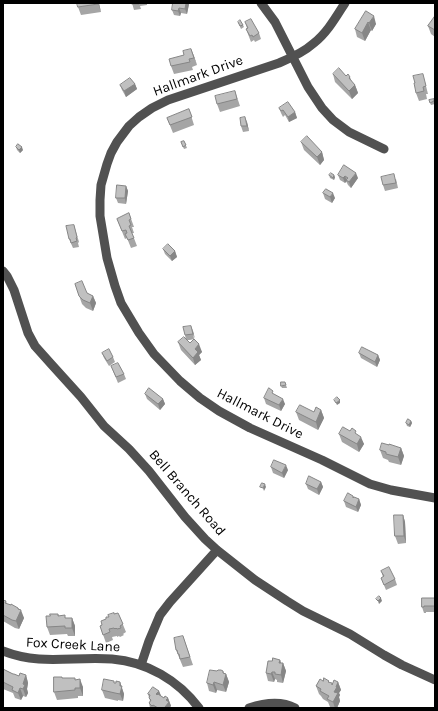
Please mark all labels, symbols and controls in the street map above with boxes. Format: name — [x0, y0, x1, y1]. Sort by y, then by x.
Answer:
street label: Hallmark Drive — [151, 52, 245, 100]
street label: Hallmark Drive — [214, 385, 306, 443]
street label: Bell Branch Road — [145, 447, 229, 539]
street label: Fox Creek Lane — [26, 634, 120, 656]

